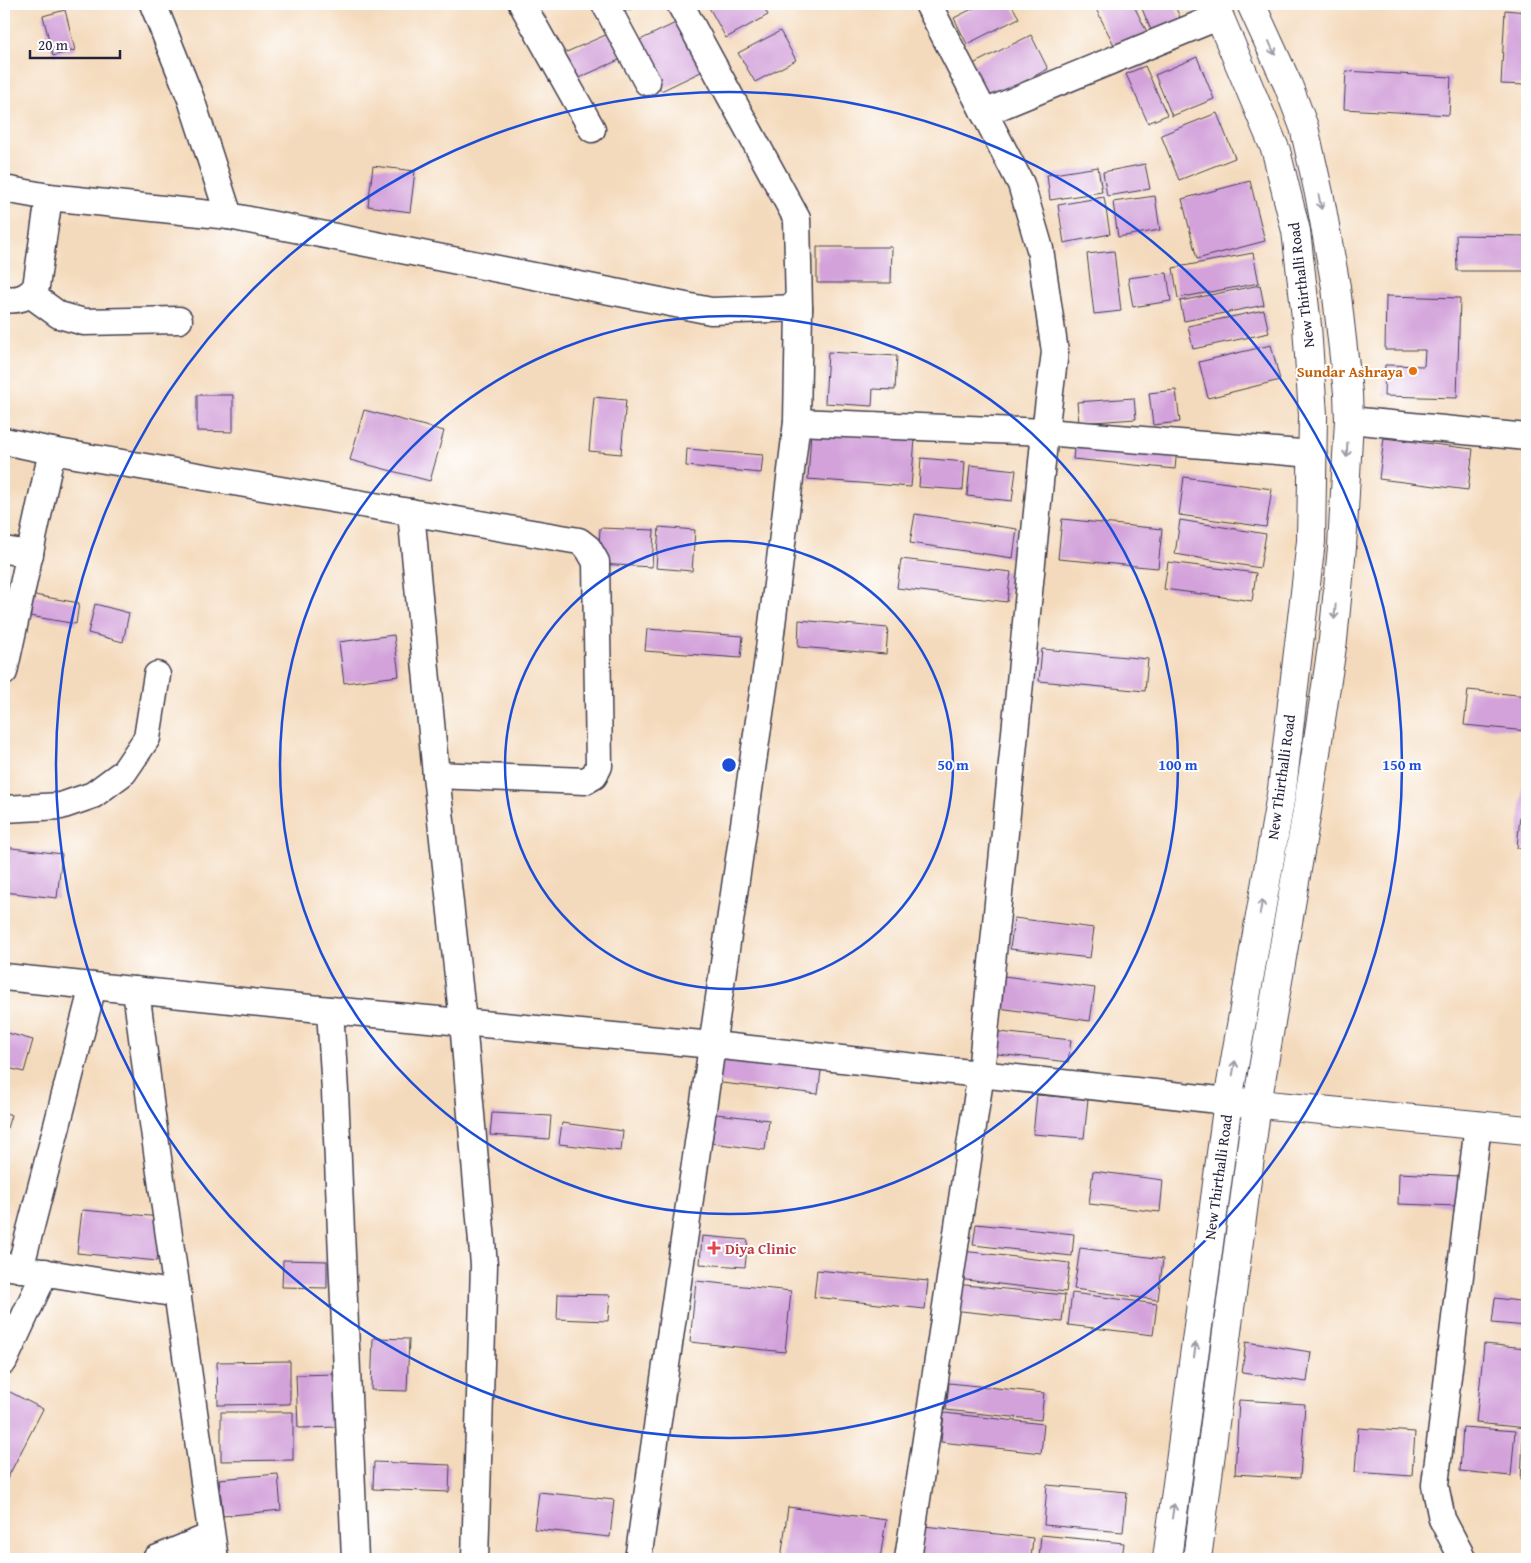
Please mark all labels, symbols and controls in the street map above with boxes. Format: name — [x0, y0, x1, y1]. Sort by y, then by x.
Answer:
scale bar — [30, 28, 120, 60]
text: 20 m — [38, 34, 69, 55]
one-way arrow — [1267, 40, 1277, 55]
one-way arrow — [1316, 194, 1326, 210]
street label: New Thirthalli Road — [1283, 221, 1319, 349]
place label: Sundar Ashraya — [1297, 361, 1403, 382]
marker: Sundar Ashraya — [1407, 365, 1419, 377]
one-way arrow — [1343, 442, 1352, 458]
one-way arrow — [1331, 604, 1340, 620]
street label: New Thirthalli Road — [1262, 713, 1300, 841]
text: 50 m — [937, 754, 969, 775]
text: 100 m — [1158, 754, 1198, 775]
text: 150 m — [1382, 754, 1422, 775]
centre of rings — [720, 756, 738, 774]
one-way arrow — [1257, 900, 1267, 916]
one-way arrow — [1229, 1060, 1239, 1076]
street label: New Thirthalli Road — [1199, 1113, 1237, 1241]
place label: Diya Clinic — [725, 1238, 796, 1259]
marker: Diya Clinic — [707, 1241, 721, 1255]
one-way arrow — [1190, 1342, 1200, 1358]
one-way arrow — [1168, 1503, 1178, 1519]

